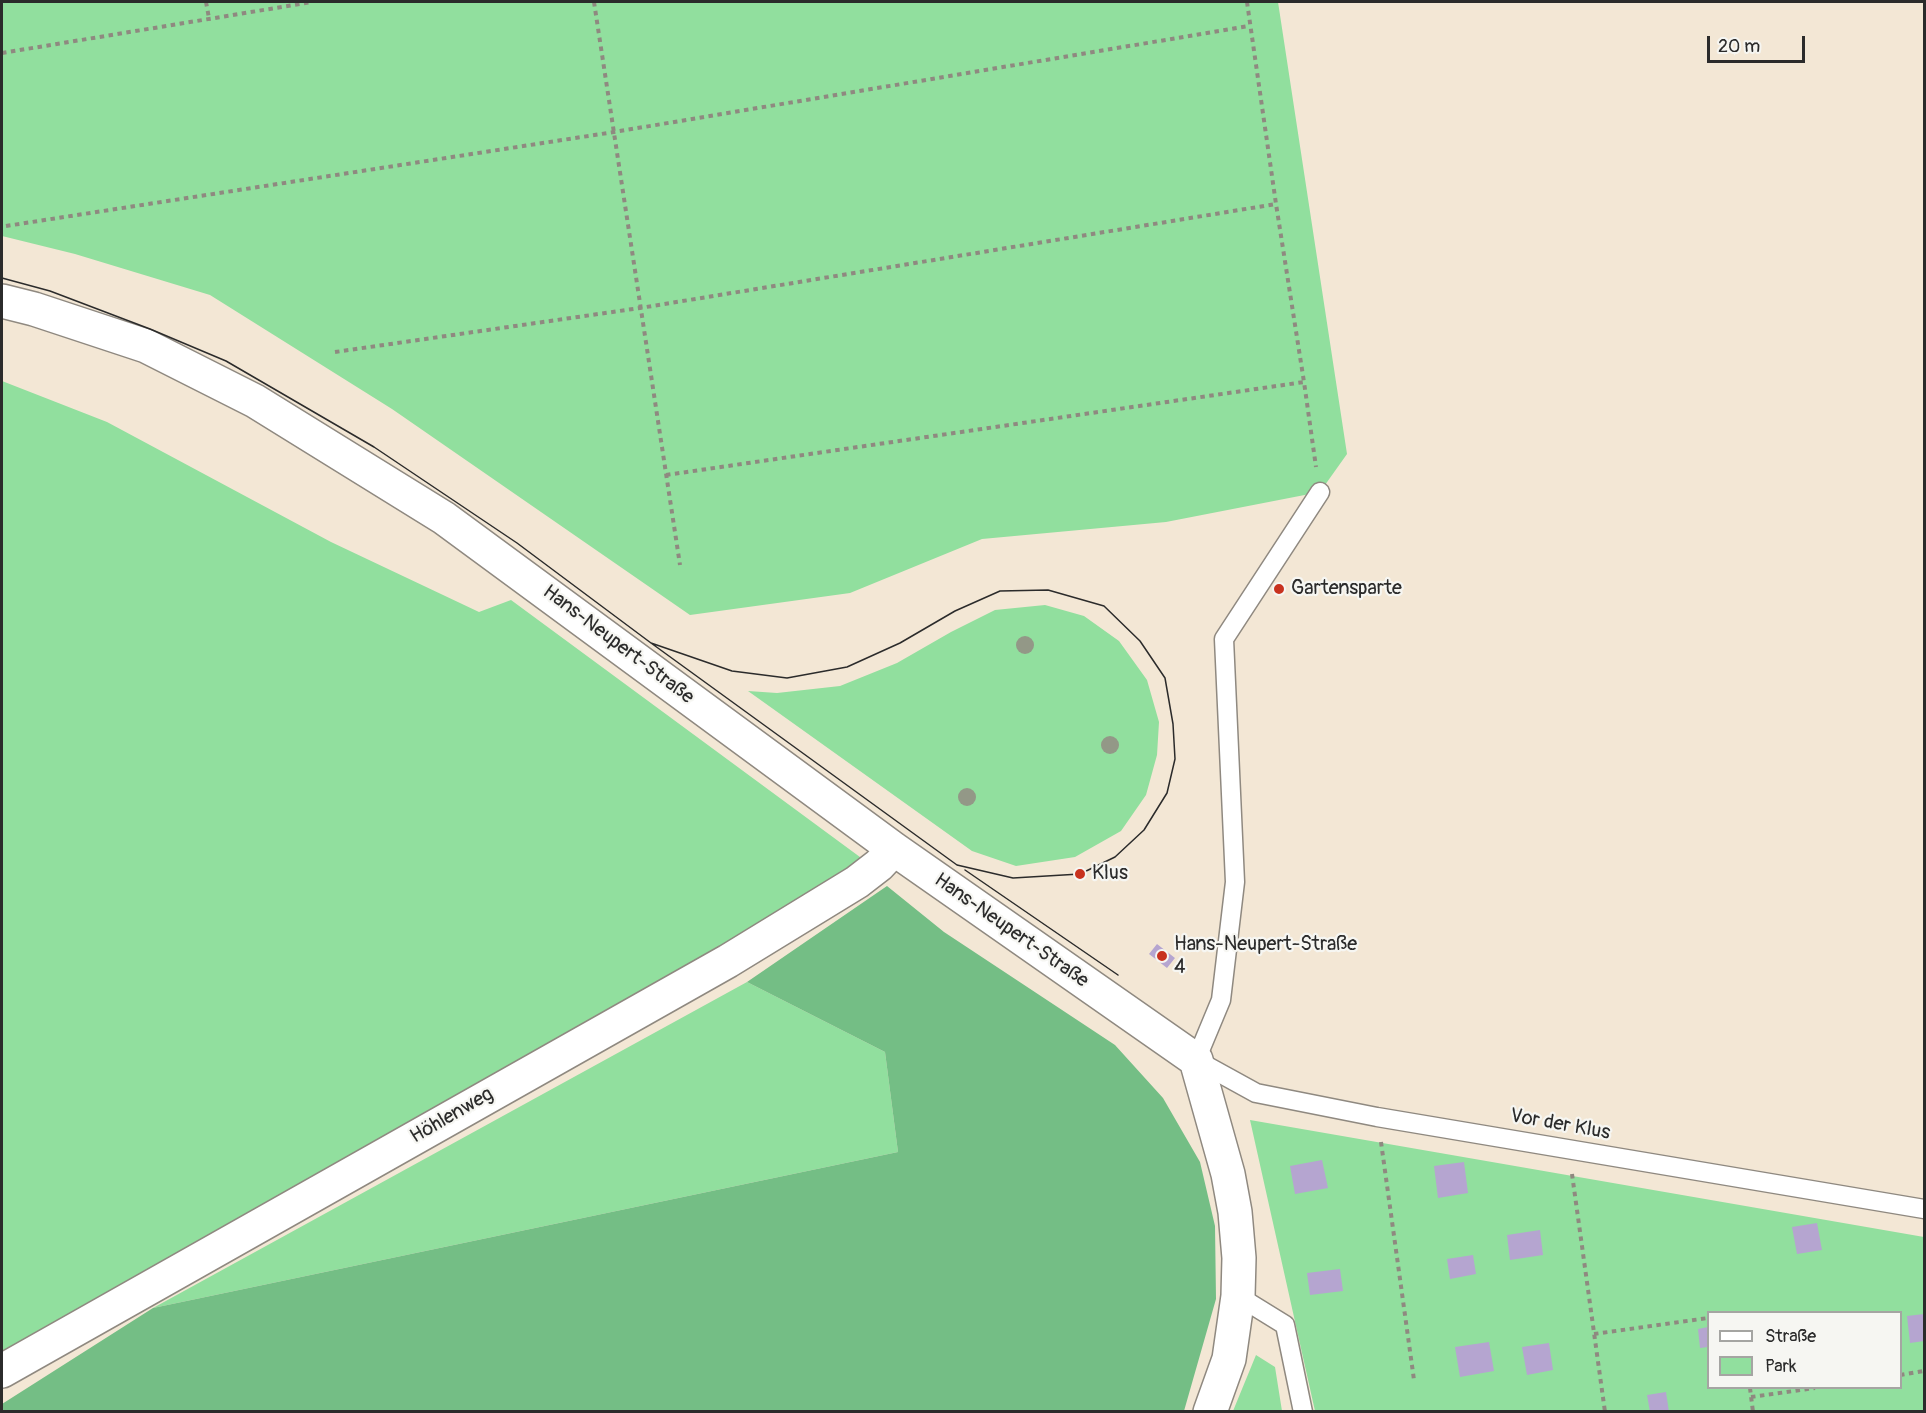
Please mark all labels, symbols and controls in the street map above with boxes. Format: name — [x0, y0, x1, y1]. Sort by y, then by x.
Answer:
scale bar — [1710, 24, 1808, 62]
text: 20 m — [1718, 35, 1760, 58]
place label: Gartensparte — [1291, 577, 1402, 601]
street label: Hans-Neupert-Straße — [538, 580, 698, 710]
marker: Gartensparte — [1272, 582, 1286, 596]
place label: Klus — [1092, 862, 1128, 886]
marker: Klus — [1073, 867, 1087, 881]
street label: Hans-Neupert-Straße — [929, 869, 1093, 993]
place label: Hans-Neupert-Straße 4 — [1174, 933, 1357, 980]
marker: Hans-Neupert-Straße 4 — [1155, 949, 1169, 963]
street label: Höhlenweg — [406, 1083, 498, 1149]
street label: Vor der Klus — [1508, 1104, 1612, 1146]
legend — [1707, 1311, 1902, 1389]
text: Straße — [1765, 1325, 1816, 1348]
text: Park — [1765, 1355, 1797, 1378]

